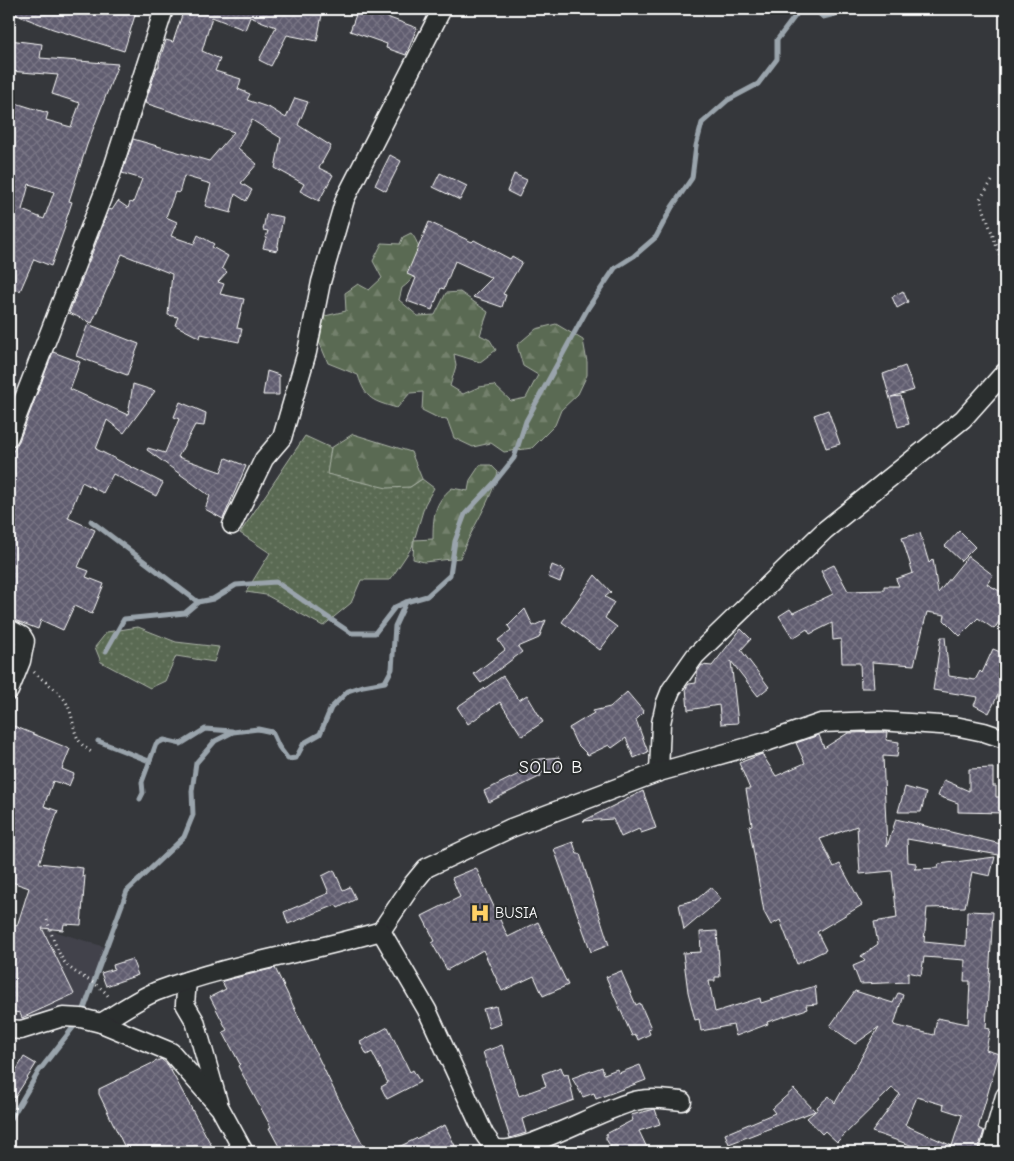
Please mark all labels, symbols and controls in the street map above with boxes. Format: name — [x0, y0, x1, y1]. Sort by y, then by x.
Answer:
district label: SOLO B — [519, 757, 583, 778]
hospital icon: BUSIA — [469, 902, 491, 924]
place label: BUSIA — [495, 904, 538, 922]

